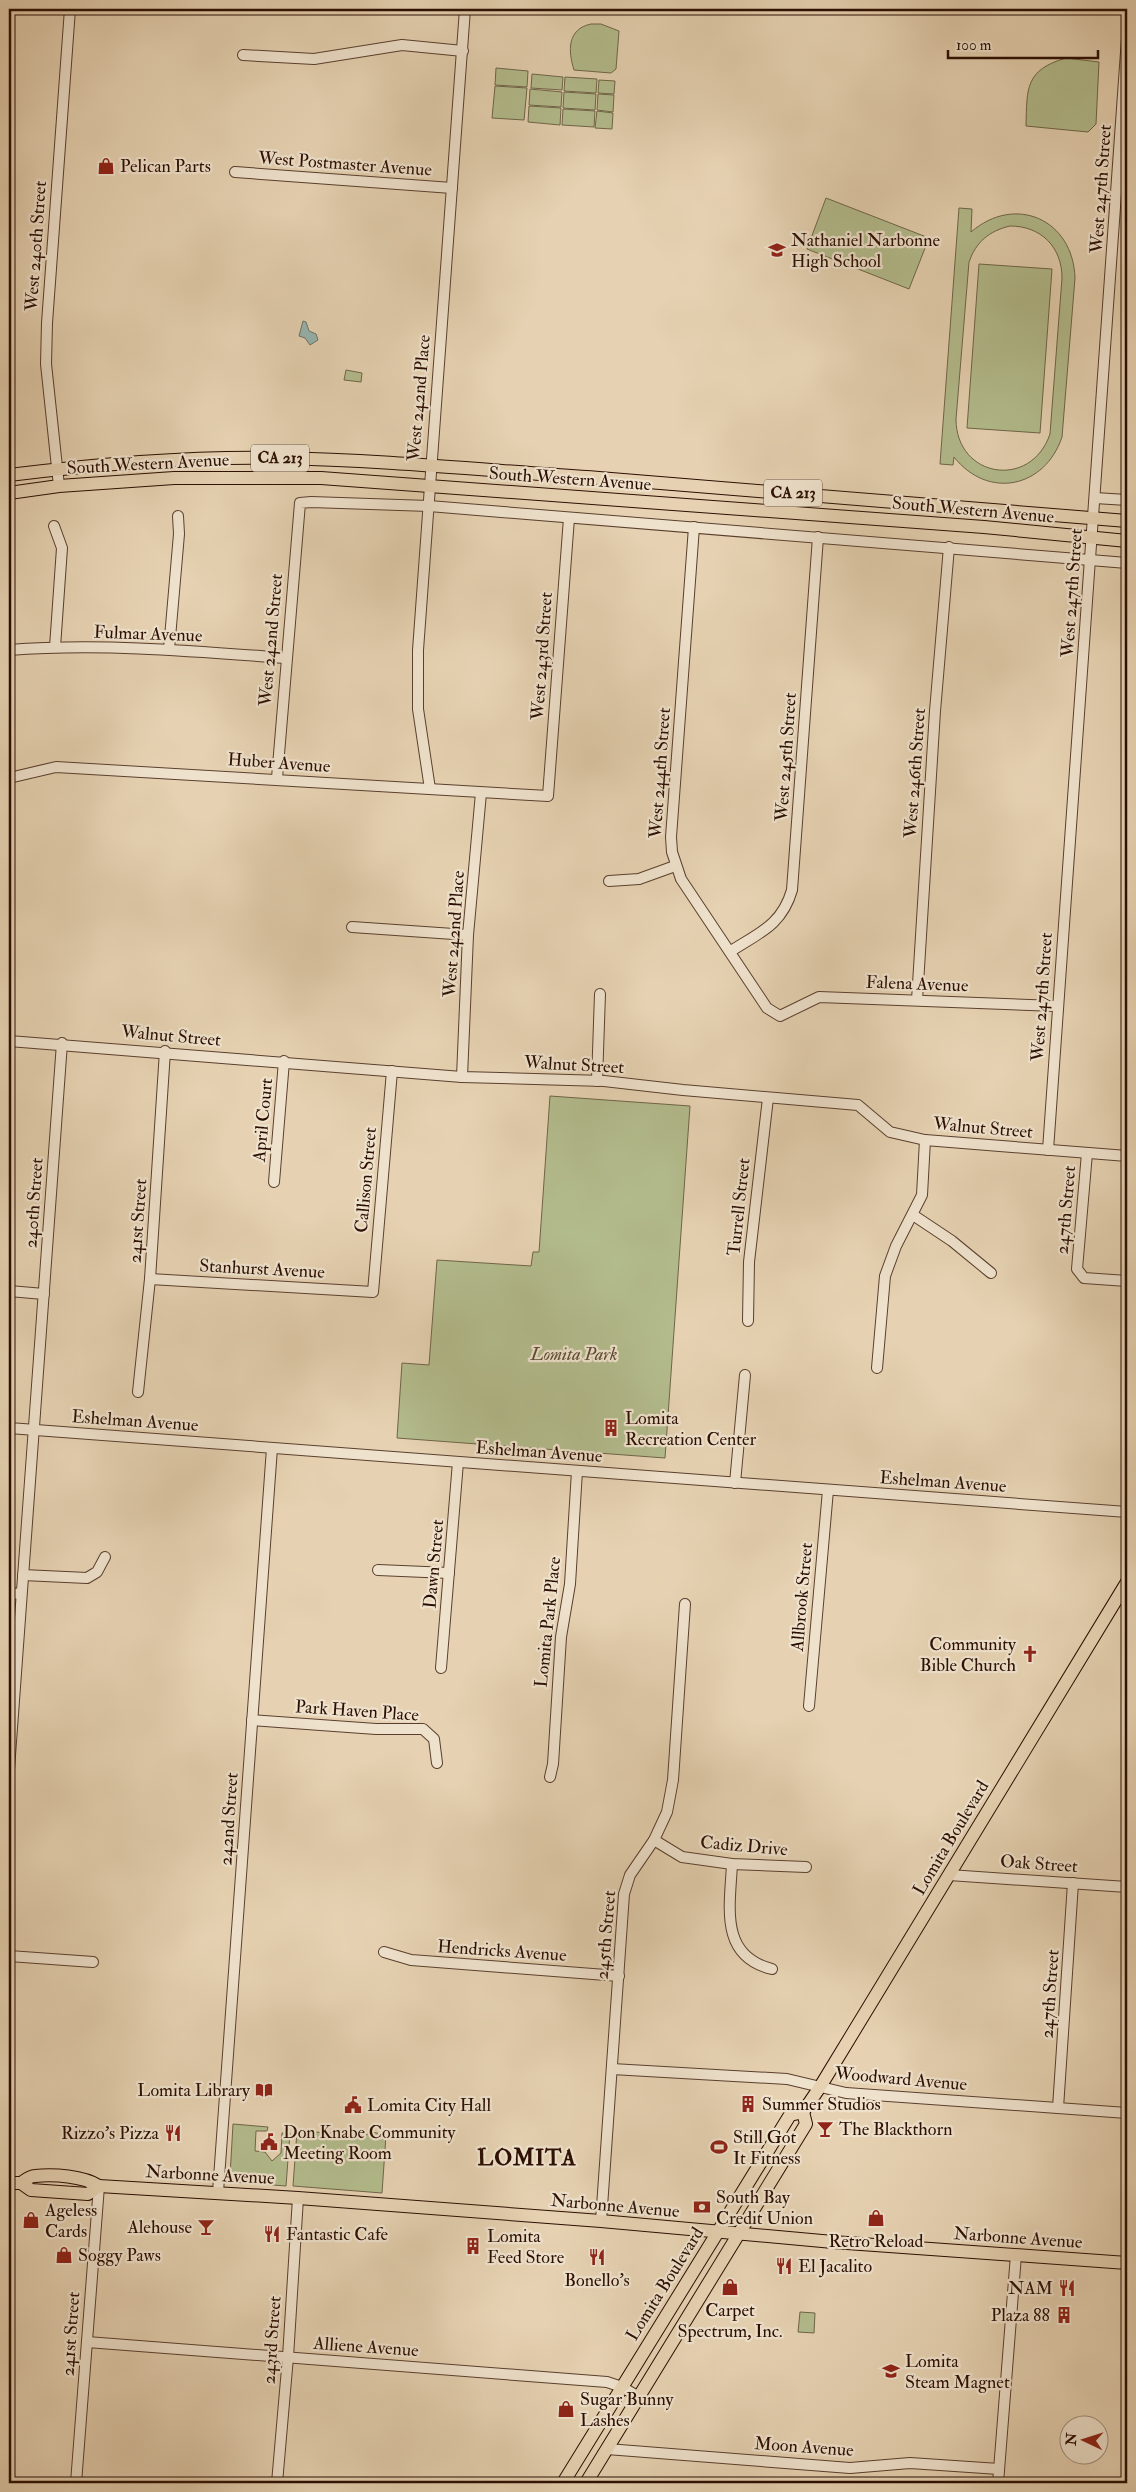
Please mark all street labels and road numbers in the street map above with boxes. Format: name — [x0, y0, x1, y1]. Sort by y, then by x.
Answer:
street label: West 247th Street — [1085, 124, 1117, 255]
street label: West Postmaster Avenue — [256, 146, 433, 182]
street label: West 240th Street — [20, 180, 52, 313]
street label: West 242nd Place — [402, 333, 436, 463]
road number: CA 213 — [251, 444, 309, 472]
street label: South Western Avenue — [66, 448, 230, 480]
street label: South Western Avenue — [488, 462, 652, 496]
road number: CA 213 — [764, 479, 822, 506]
street label: South Western Avenue — [891, 491, 1055, 529]
street label: West 247th Street — [1056, 528, 1088, 659]
street label: West 242nd Street — [254, 572, 288, 708]
street label: West 243rd Street — [526, 591, 558, 722]
street label: Fulmar Avenue — [93, 621, 203, 647]
street label: West 245th Street — [770, 692, 802, 823]
street label: West 244th Street — [644, 707, 676, 840]
street label: West 246th Street — [899, 707, 931, 840]
street label: Huber Avenue — [227, 748, 332, 778]
street label: West 242nd Place — [438, 869, 470, 999]
street label: West 247th Street — [1026, 932, 1058, 1063]
street label: Falena Avenue — [865, 971, 969, 997]
street label: Walnut Street — [119, 1020, 222, 1052]
street label: Walnut Street — [522, 1051, 625, 1079]
street label: April Court — [248, 1077, 278, 1164]
street label: Walnut Street — [931, 1112, 1034, 1144]
street label: Callison Street — [350, 1126, 382, 1234]
street label: 240th Street — [19, 1157, 49, 1249]
street label: Turrell Street — [722, 1157, 756, 1257]
street label: 247th Street — [1051, 1164, 1081, 1255]
street label: 241st Street — [124, 1178, 152, 1264]
street label: Stanhurst Avenue — [199, 1254, 326, 1284]
street label: Eshelman Avenue — [71, 1405, 200, 1437]
street label: Eshelman Avenue — [475, 1436, 604, 1468]
street label: Eshelman Avenue — [879, 1466, 1008, 1498]
street label: Dawn Street — [419, 1518, 449, 1610]
street label: Allbrook Street — [786, 1542, 818, 1653]
street label: Lomita Park Place — [530, 1555, 566, 1689]
street label: Park Haven Place — [294, 1695, 420, 1727]
street label: 242nd Street — [214, 1772, 244, 1866]
street label: Lomita Boulevard — [908, 1776, 994, 1900]
street label: Cadiz Drive — [699, 1831, 789, 1861]
street label: Oak Street — [999, 1850, 1079, 1878]
street label: 245th Street — [591, 1889, 621, 1980]
street label: Hendricks Avenue — [437, 1935, 568, 1967]
street label: 247th Street — [1035, 1949, 1065, 2039]
street label: Woodward Avenue — [833, 2062, 969, 2096]
street label: Narbonne Avenue — [145, 2160, 276, 2190]
street label: Narbonne Avenue — [550, 2189, 681, 2223]
street label: Narbonne Avenue — [953, 2222, 1084, 2254]
street label: Lomita Boulevard — [621, 2223, 709, 2345]
street label: 241st Street — [57, 2291, 85, 2377]
street label: 243rd Street — [257, 2295, 287, 2385]
street label: Alliene Avenue — [312, 2332, 420, 2362]
street label: Moon Avenue — [754, 2432, 855, 2462]

